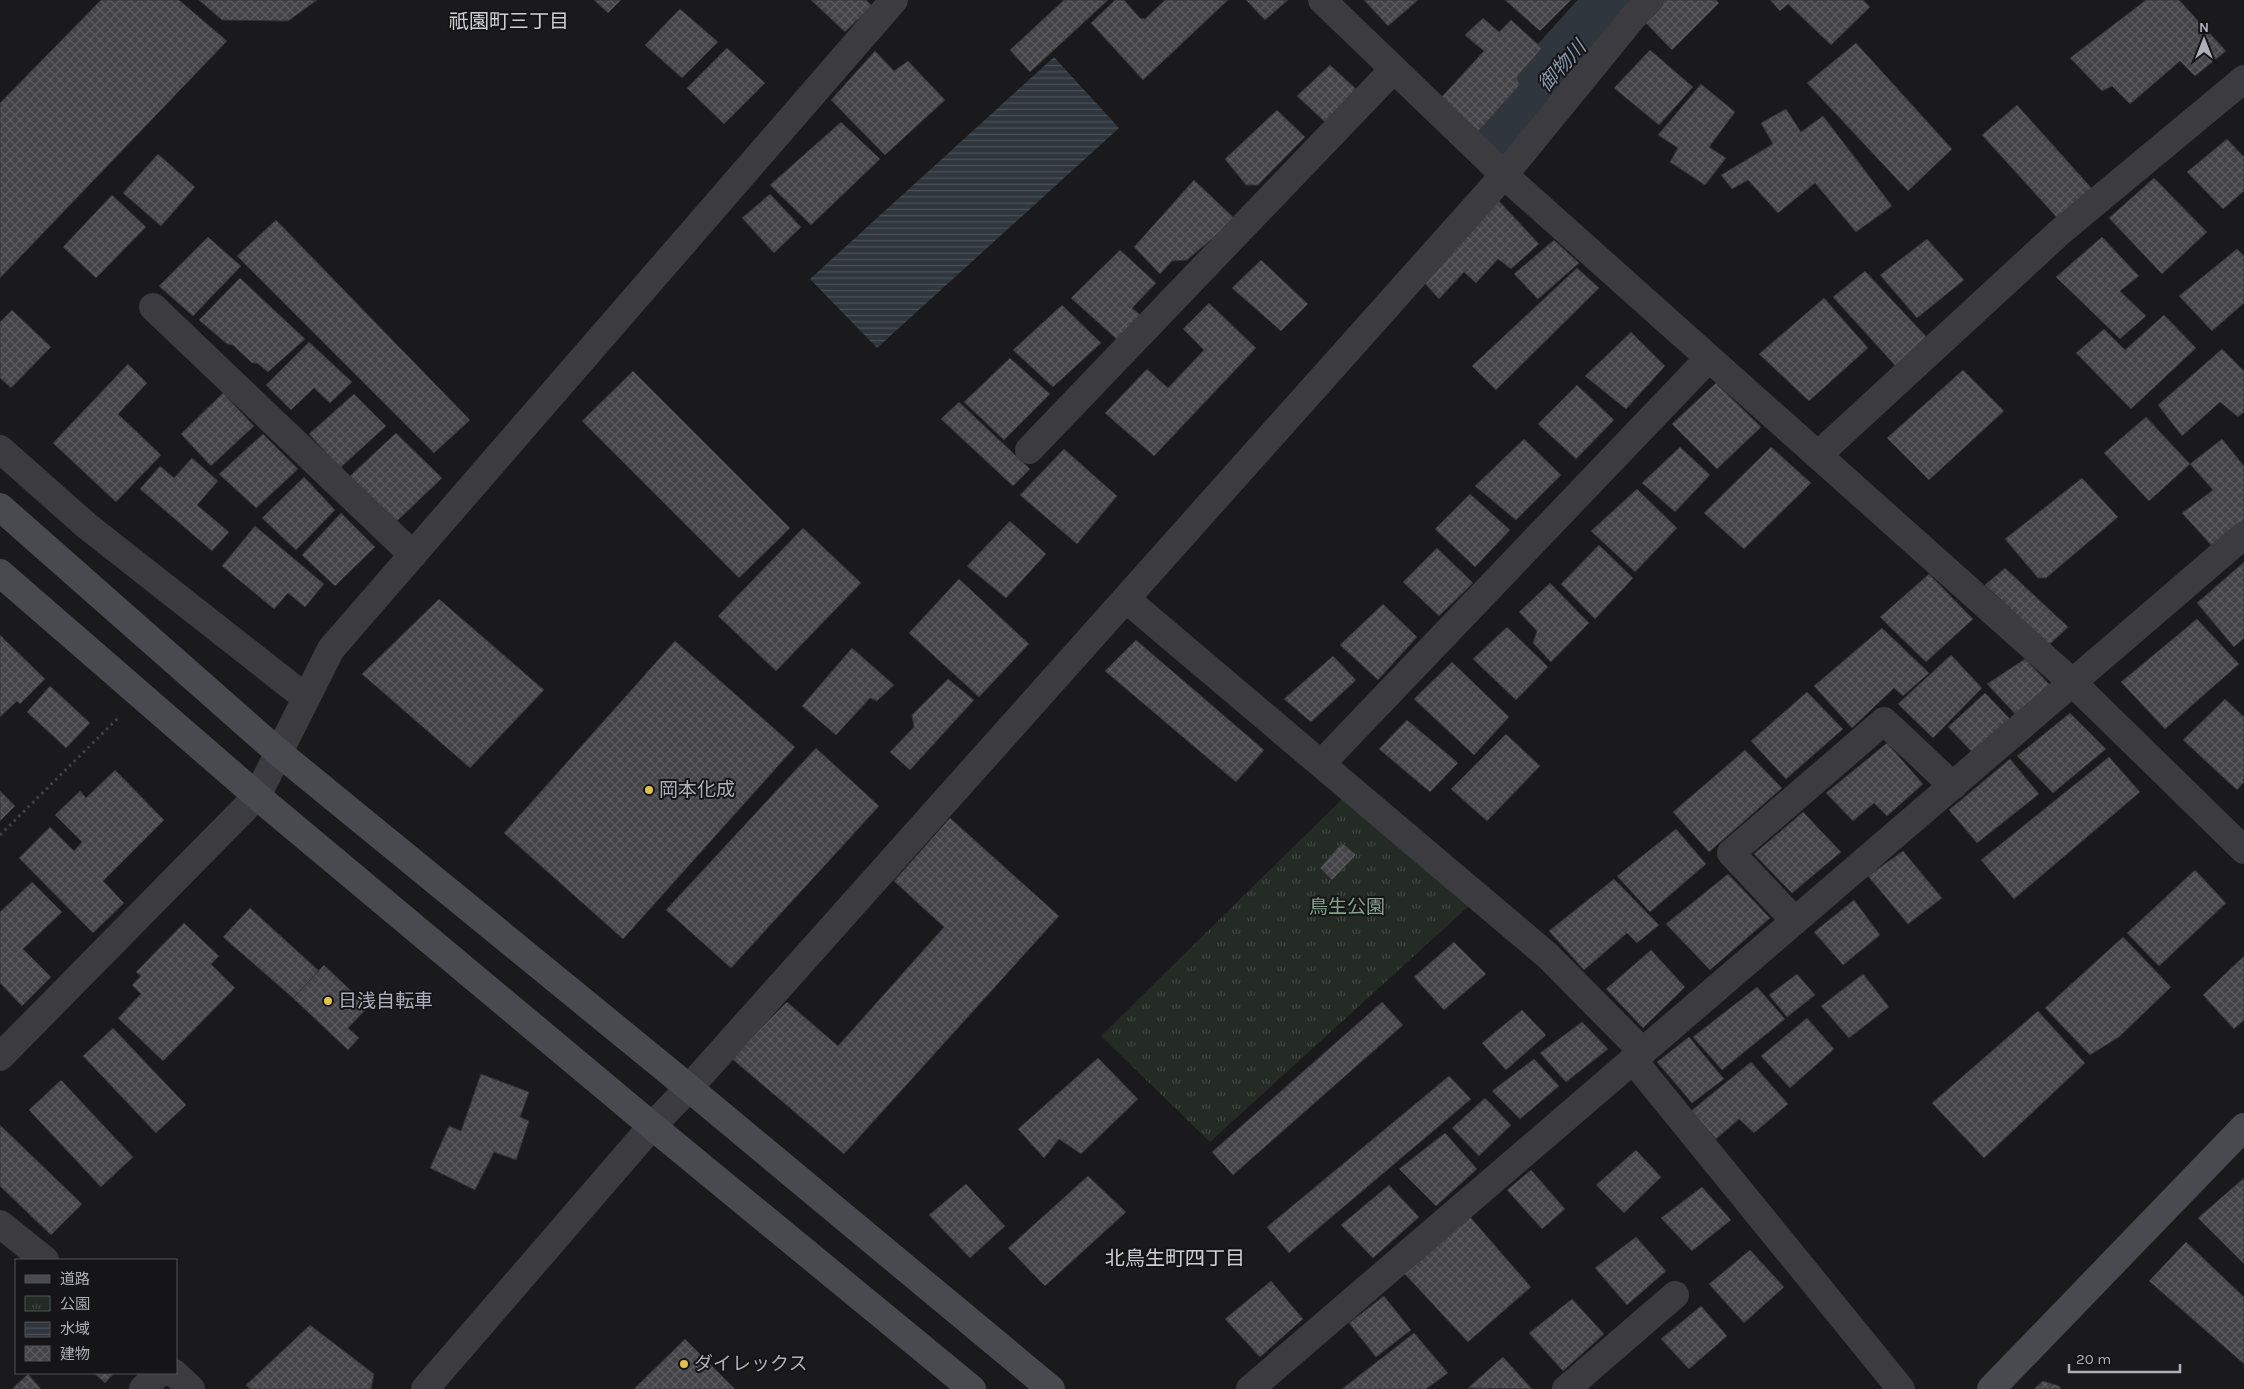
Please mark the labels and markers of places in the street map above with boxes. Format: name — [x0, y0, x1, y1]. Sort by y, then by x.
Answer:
place label: 岡本化成 — [659, 779, 735, 801]
marker: 岡本化成 — [643, 784, 655, 796]
place label: 日浅自転車 — [338, 990, 433, 1012]
marker: 日浅自転車 — [322, 995, 334, 1007]
place label: ダイレックス — [694, 1353, 807, 1375]
marker: ダイレックス — [678, 1358, 690, 1370]

